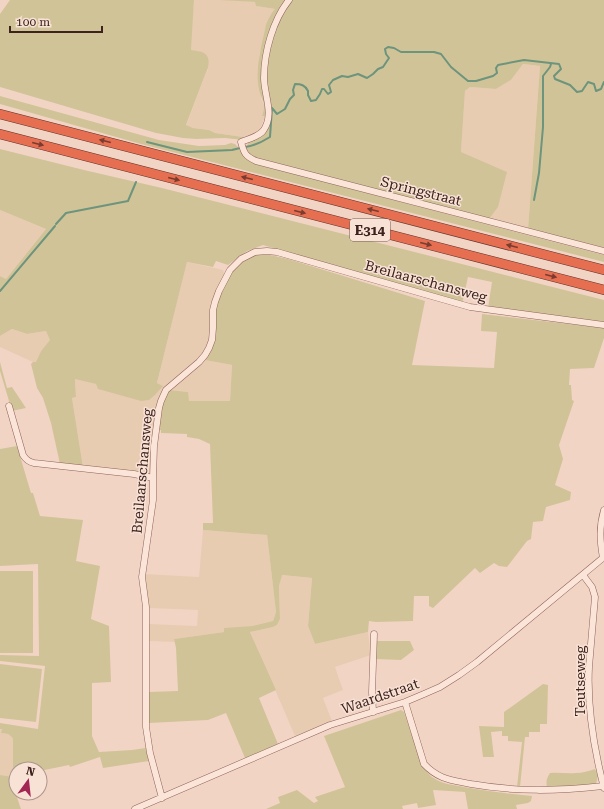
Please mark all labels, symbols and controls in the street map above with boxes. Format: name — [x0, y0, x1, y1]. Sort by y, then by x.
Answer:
scale bar — [10, 8, 102, 34]
text: 100 m — [16, 15, 50, 29]
one-way arrow — [99, 138, 111, 144]
one-way arrow — [32, 141, 44, 147]
street label: Springstraat — [379, 173, 463, 209]
one-way arrow — [240, 174, 253, 180]
one-way arrow — [168, 176, 180, 182]
one-way arrow — [366, 207, 378, 213]
one-way arrow — [293, 209, 306, 215]
road number: E314 — [350, 219, 390, 241]
one-way arrow — [420, 241, 432, 247]
one-way arrow — [506, 243, 518, 249]
street label: Breilaarschansweg — [363, 257, 489, 305]
one-way arrow — [545, 274, 558, 280]
street label: Breilaarschansweg — [129, 408, 155, 534]
street label: Teutseweg — [572, 645, 588, 717]
street label: Waardstraat — [339, 675, 421, 717]
north arrow — [8, 761, 48, 801]
text: N — [25, 764, 37, 779]

